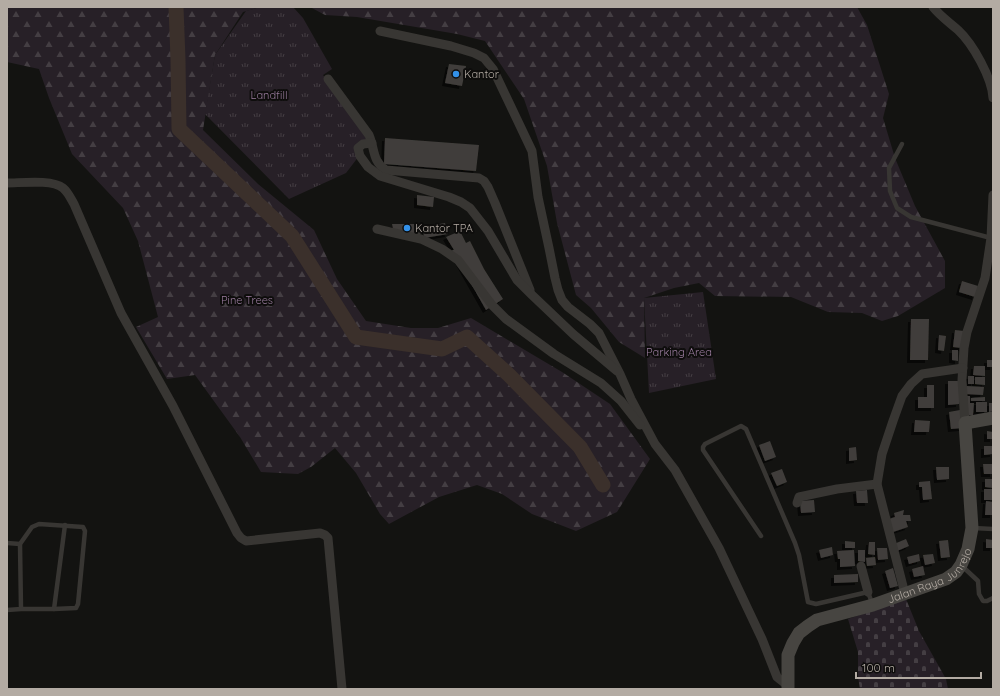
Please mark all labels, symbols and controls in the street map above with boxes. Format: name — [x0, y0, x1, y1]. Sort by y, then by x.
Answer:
place label: Kantor — [464, 67, 500, 81]
marker: Kantor — [451, 69, 461, 79]
park label: Landfill — [251, 88, 287, 102]
place label: Kantor TPA — [415, 221, 473, 235]
marker: Kantor TPA — [402, 223, 412, 233]
park label: Pine Trees — [221, 293, 273, 307]
park label: Parking Area — [646, 345, 712, 359]
street label: Jalan Raya Junrejo — [886, 545, 975, 606]
scale bar — [856, 654, 981, 680]
text: 100 m — [862, 660, 895, 675]

